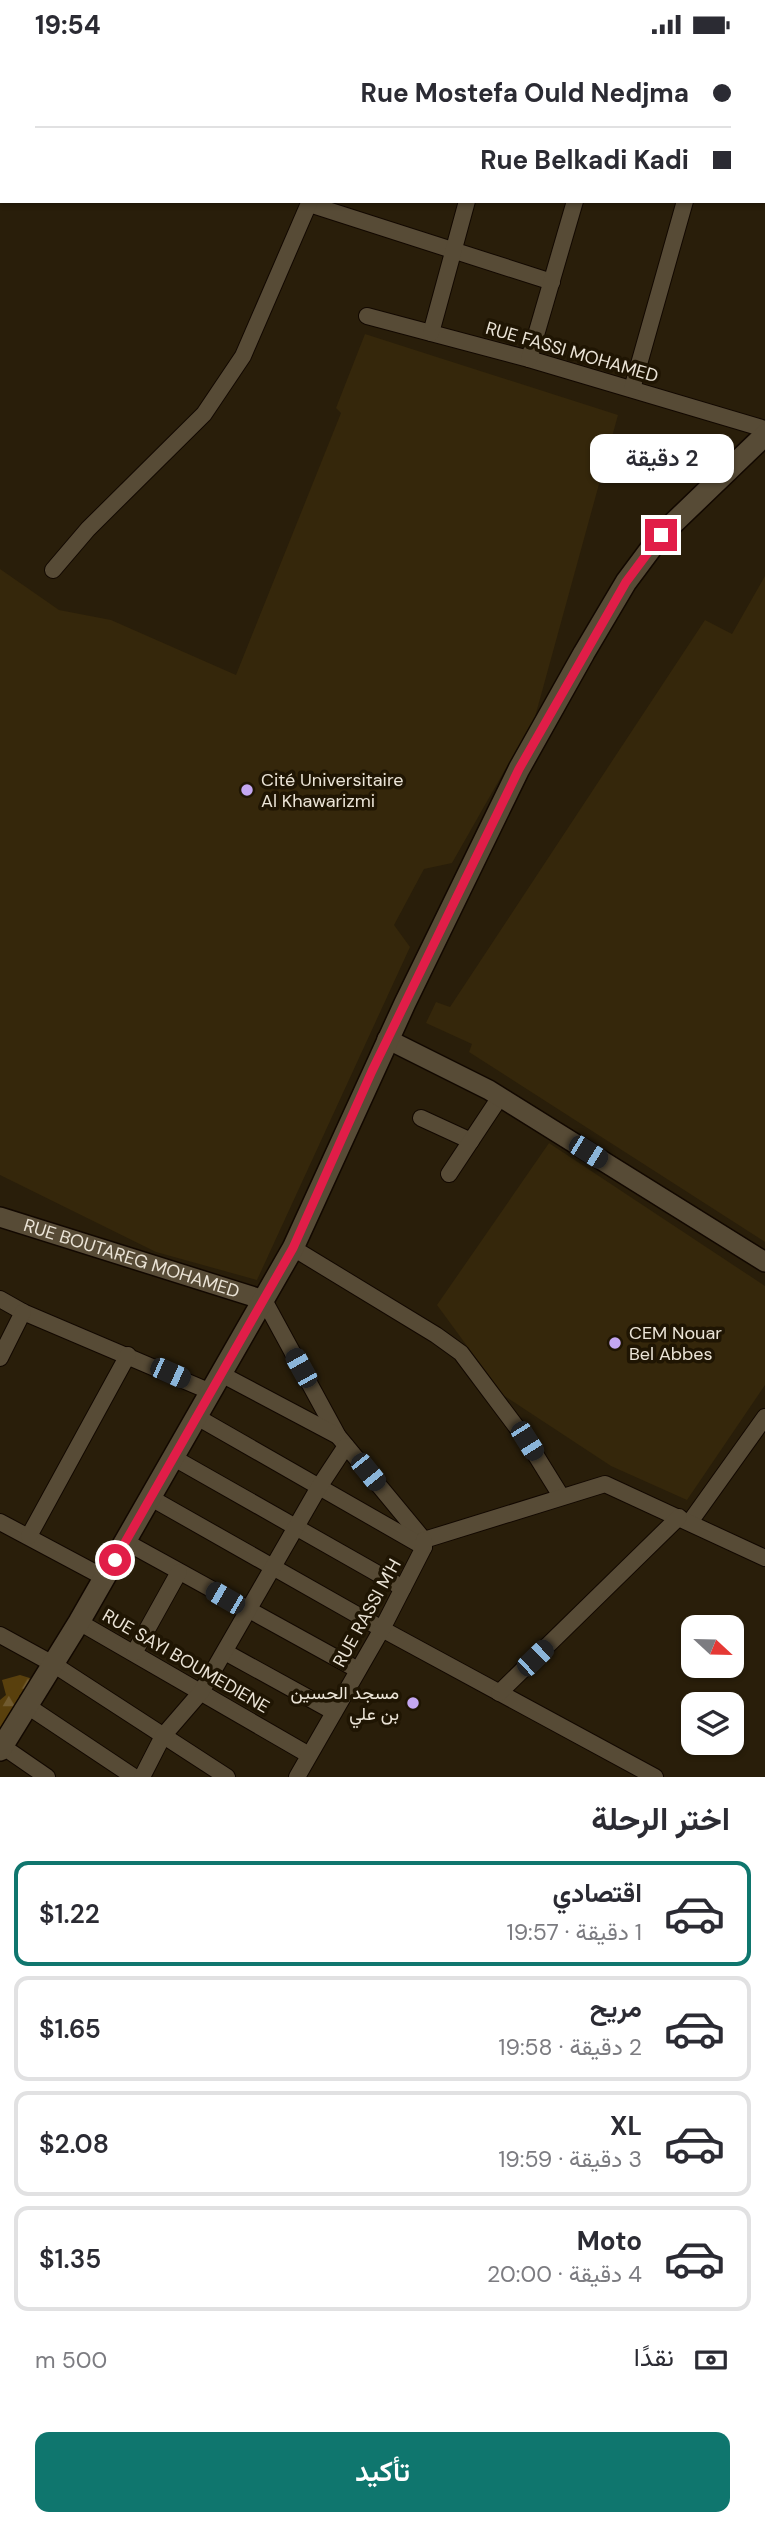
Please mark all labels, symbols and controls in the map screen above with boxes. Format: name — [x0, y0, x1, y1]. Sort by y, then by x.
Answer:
text: 19:54 — [35, 8, 101, 42]
text: Rue Mostefa Ould Nedjma — [360, 76, 689, 110]
text: Rue Belkadi Kadi — [480, 143, 689, 177]
street label: RUE FASSI MOHAMED — [483, 316, 661, 388]
callout: 2 دقيقة — [589, 433, 733, 483]
text: 2 دقيقة — [626, 443, 698, 473]
route end — [645, 519, 677, 551]
place label: Cité Universitaire Al Khawarizmi — [261, 768, 403, 813]
marker: Cité Universitaire Al Khawarizmi — [239, 782, 255, 798]
car — [565, 1132, 612, 1172]
street label: RUE BOUTAREG MOHAMED — [21, 1213, 243, 1304]
place label: CEM Nouar Bel Abbes — [629, 1321, 722, 1366]
marker: CEM Nouar Bel Abbes — [607, 1335, 623, 1351]
car — [282, 1345, 321, 1391]
car — [147, 1355, 194, 1391]
car — [507, 1418, 548, 1464]
car — [347, 1449, 390, 1495]
route start — [99, 1544, 131, 1576]
street label: RUE RASSI M'H — [327, 1555, 407, 1671]
car — [202, 1578, 249, 1618]
street label: RUE SAYI BOUMEDIENE — [98, 1603, 274, 1719]
north arrow — [681, 1615, 744, 1678]
map controls — [681, 1615, 744, 1755]
car — [513, 1636, 558, 1680]
place label: مسجد الحسين بن علي — [291, 1681, 399, 1729]
button: layers — [681, 1692, 744, 1755]
marker: مسجد الحسين بن علي — [405, 1695, 421, 1711]
text: اختر الرحلة — [591, 1798, 730, 1840]
text: اقتصادي — [553, 1876, 642, 1910]
icon: car — [663, 1882, 726, 1945]
text: $1.22 — [39, 1897, 100, 1931]
text: 1 دقيقة · 19:57 — [506, 1917, 642, 1947]
text: مريح — [590, 1991, 642, 2025]
icon: car — [663, 1997, 726, 2060]
text: $1.65 — [39, 2012, 101, 2046]
text: 2 دقيقة · 19:58 — [498, 2032, 642, 2062]
text: XL — [610, 2109, 642, 2143]
icon: car — [663, 2112, 726, 2175]
text: $2.08 — [39, 2127, 109, 2161]
text: 3 دقيقة · 19:59 — [498, 2144, 642, 2174]
text: Moto — [577, 2224, 642, 2258]
icon: car — [663, 2227, 726, 2290]
text: $1.35 — [39, 2242, 101, 2276]
text: 4 دقيقة · 20:00 — [487, 2259, 642, 2289]
text: نقدًا — [634, 2340, 674, 2374]
icon: cash — [692, 2341, 730, 2379]
text: 500 m — [35, 2345, 107, 2375]
button: تأكيد — [35, 2432, 730, 2512]

